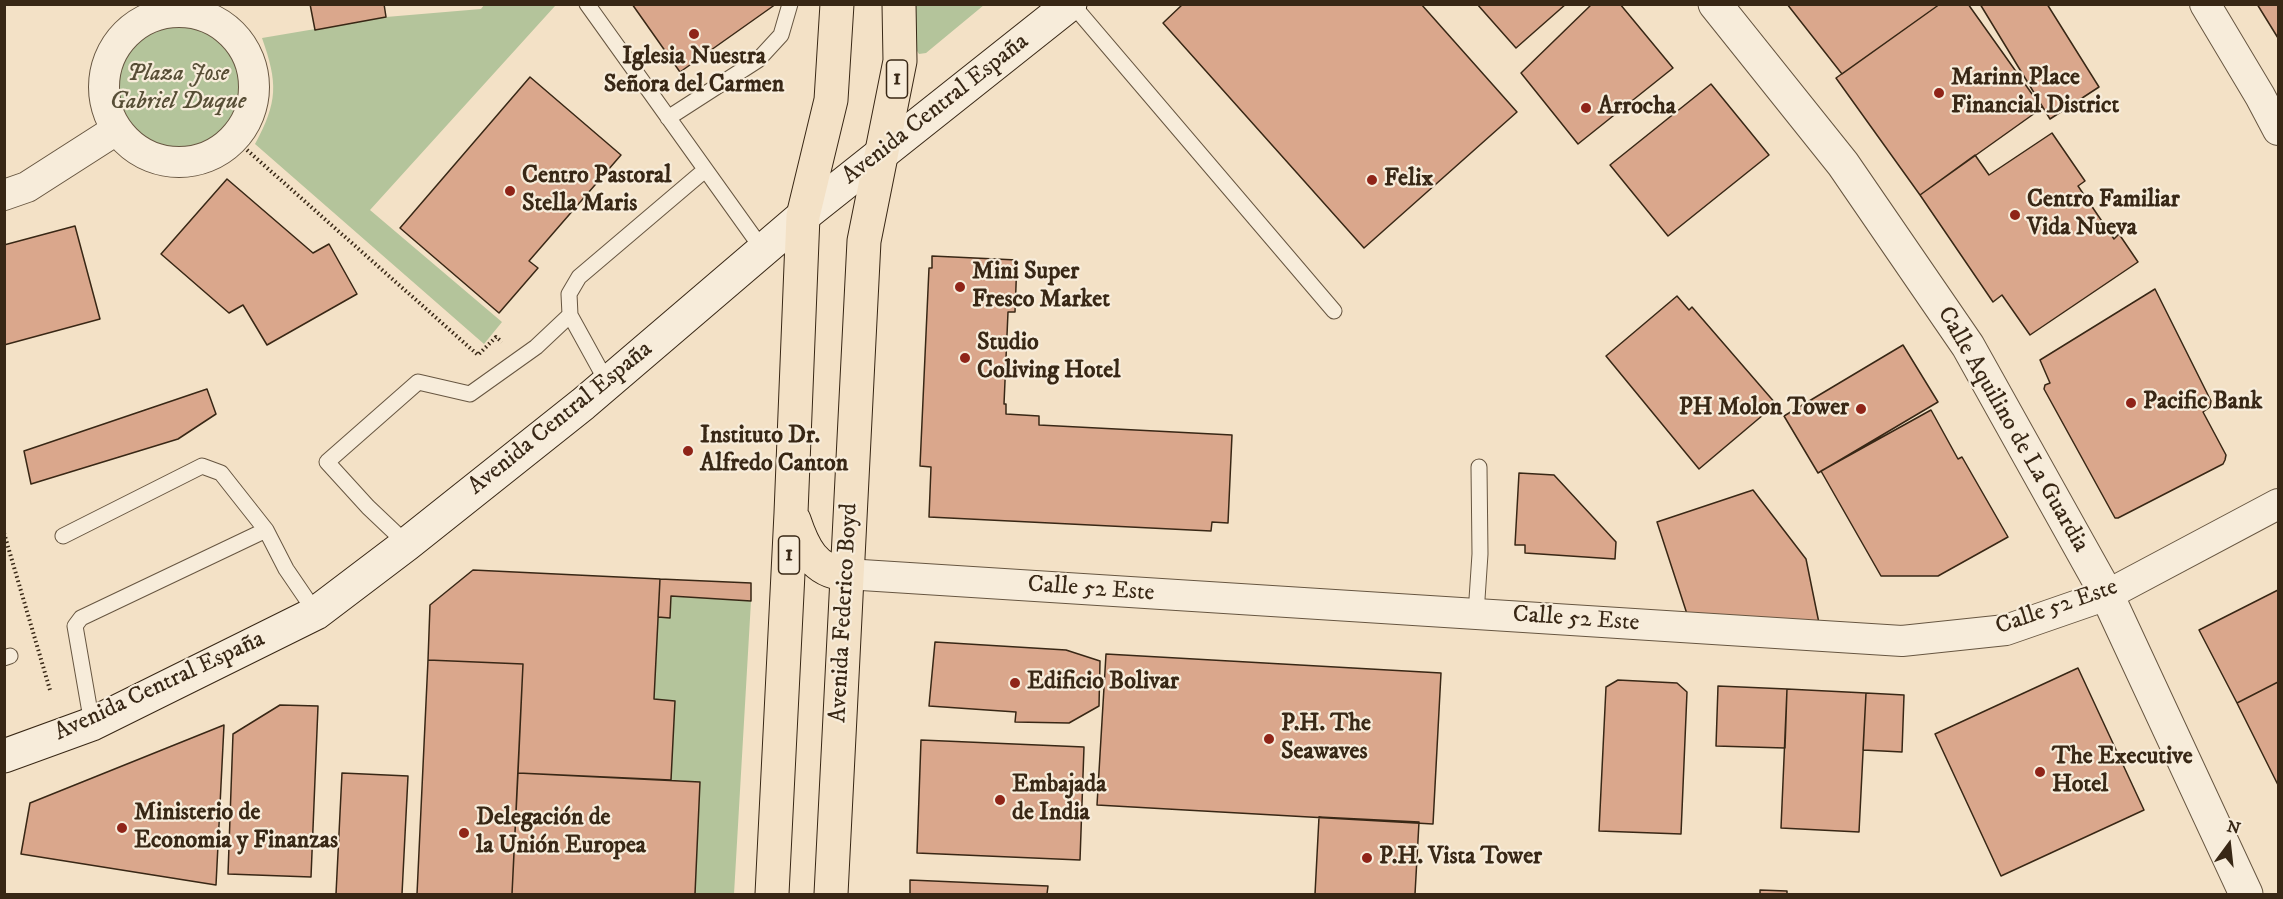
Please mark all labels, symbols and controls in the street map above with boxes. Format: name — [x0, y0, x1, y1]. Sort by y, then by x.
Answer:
marker: Iglesia Nuestra Señora del Carmen — [687, 27, 701, 41]
street label: Avenida Central España — [837, 28, 1035, 192]
place label: Iglesia Nuestra Señora del Carmen — [604, 44, 784, 100]
road number: 1 — [886, 60, 908, 98]
park label: Plaza Jose Gabriel Duque — [110, 61, 246, 117]
place label: Marinn Place Financial District — [1951, 65, 2119, 121]
marker: Marinn Place Financial District — [1932, 86, 1946, 100]
place label: Arrocha — [1598, 94, 1676, 122]
marker: Arrocha — [1579, 101, 1593, 115]
place label: Centro Pastoral Stella Maris — [522, 163, 671, 219]
place label: Felix — [1384, 166, 1433, 194]
marker: Felix — [1365, 173, 1379, 187]
marker: Centro Pastoral Stella Maris — [503, 184, 517, 198]
place label: Centro Familiar Vida Nueva — [2027, 187, 2180, 243]
marker: Centro Familiar Vida Nueva — [2008, 208, 2022, 222]
place label: Mini Super Fresco Market — [972, 259, 1110, 315]
marker: Mini Super Fresco Market — [953, 280, 967, 294]
street label: Calle Aquilino de La Guardia — [1930, 302, 2094, 558]
place label: Studio Coliving Hotel — [977, 330, 1120, 386]
street label: Avenida Central España — [463, 336, 659, 502]
marker: Studio Coliving Hotel — [958, 351, 972, 365]
place label: Pacific Bank — [2143, 389, 2262, 417]
place label: PH Molon Tower — [1679, 395, 1849, 423]
marker: Pacific Bank — [2124, 396, 2138, 410]
marker: PH Molon Tower — [1854, 402, 1868, 416]
place label: Instituto Dr. Alfredo Canton — [700, 423, 848, 479]
marker: Instituto Dr. Alfredo Canton — [681, 444, 695, 458]
street label: Avenida Federico Boyd — [825, 503, 865, 723]
road number: 1 — [778, 536, 800, 574]
street label: Calle 52 Este — [1027, 571, 1155, 609]
street label: Calle 52 Este — [1992, 574, 2122, 642]
street label: Calle 52 Este — [1512, 601, 1640, 639]
street label: Avenida Central España — [50, 626, 270, 748]
place label: Edificio Bolivar — [1027, 669, 1179, 697]
marker: Edificio Bolivar — [1008, 676, 1022, 690]
place label: P.H. The Seawaves — [1281, 711, 1371, 767]
marker: P.H. The Seawaves — [1262, 732, 1276, 746]
place label: The Executive Hotel — [2052, 744, 2193, 800]
marker: The Executive Hotel — [2033, 765, 2047, 779]
place label: Embajada de India — [1012, 772, 1107, 828]
marker: Embajada de India — [993, 793, 1007, 807]
place label: Ministerio de Economia y Finanzas — [134, 800, 338, 856]
place label: Delegación de la Unión Europea — [476, 805, 646, 861]
north arrow — [2199, 815, 2259, 875]
text: N — [2225, 816, 2243, 839]
marker: Ministerio de Economia y Finanzas — [115, 821, 129, 835]
marker: Delegación de la Unión Europea — [457, 826, 471, 840]
place label: P.H. Vista Tower — [1379, 844, 1542, 872]
marker: P.H. Vista Tower — [1360, 851, 1374, 865]

